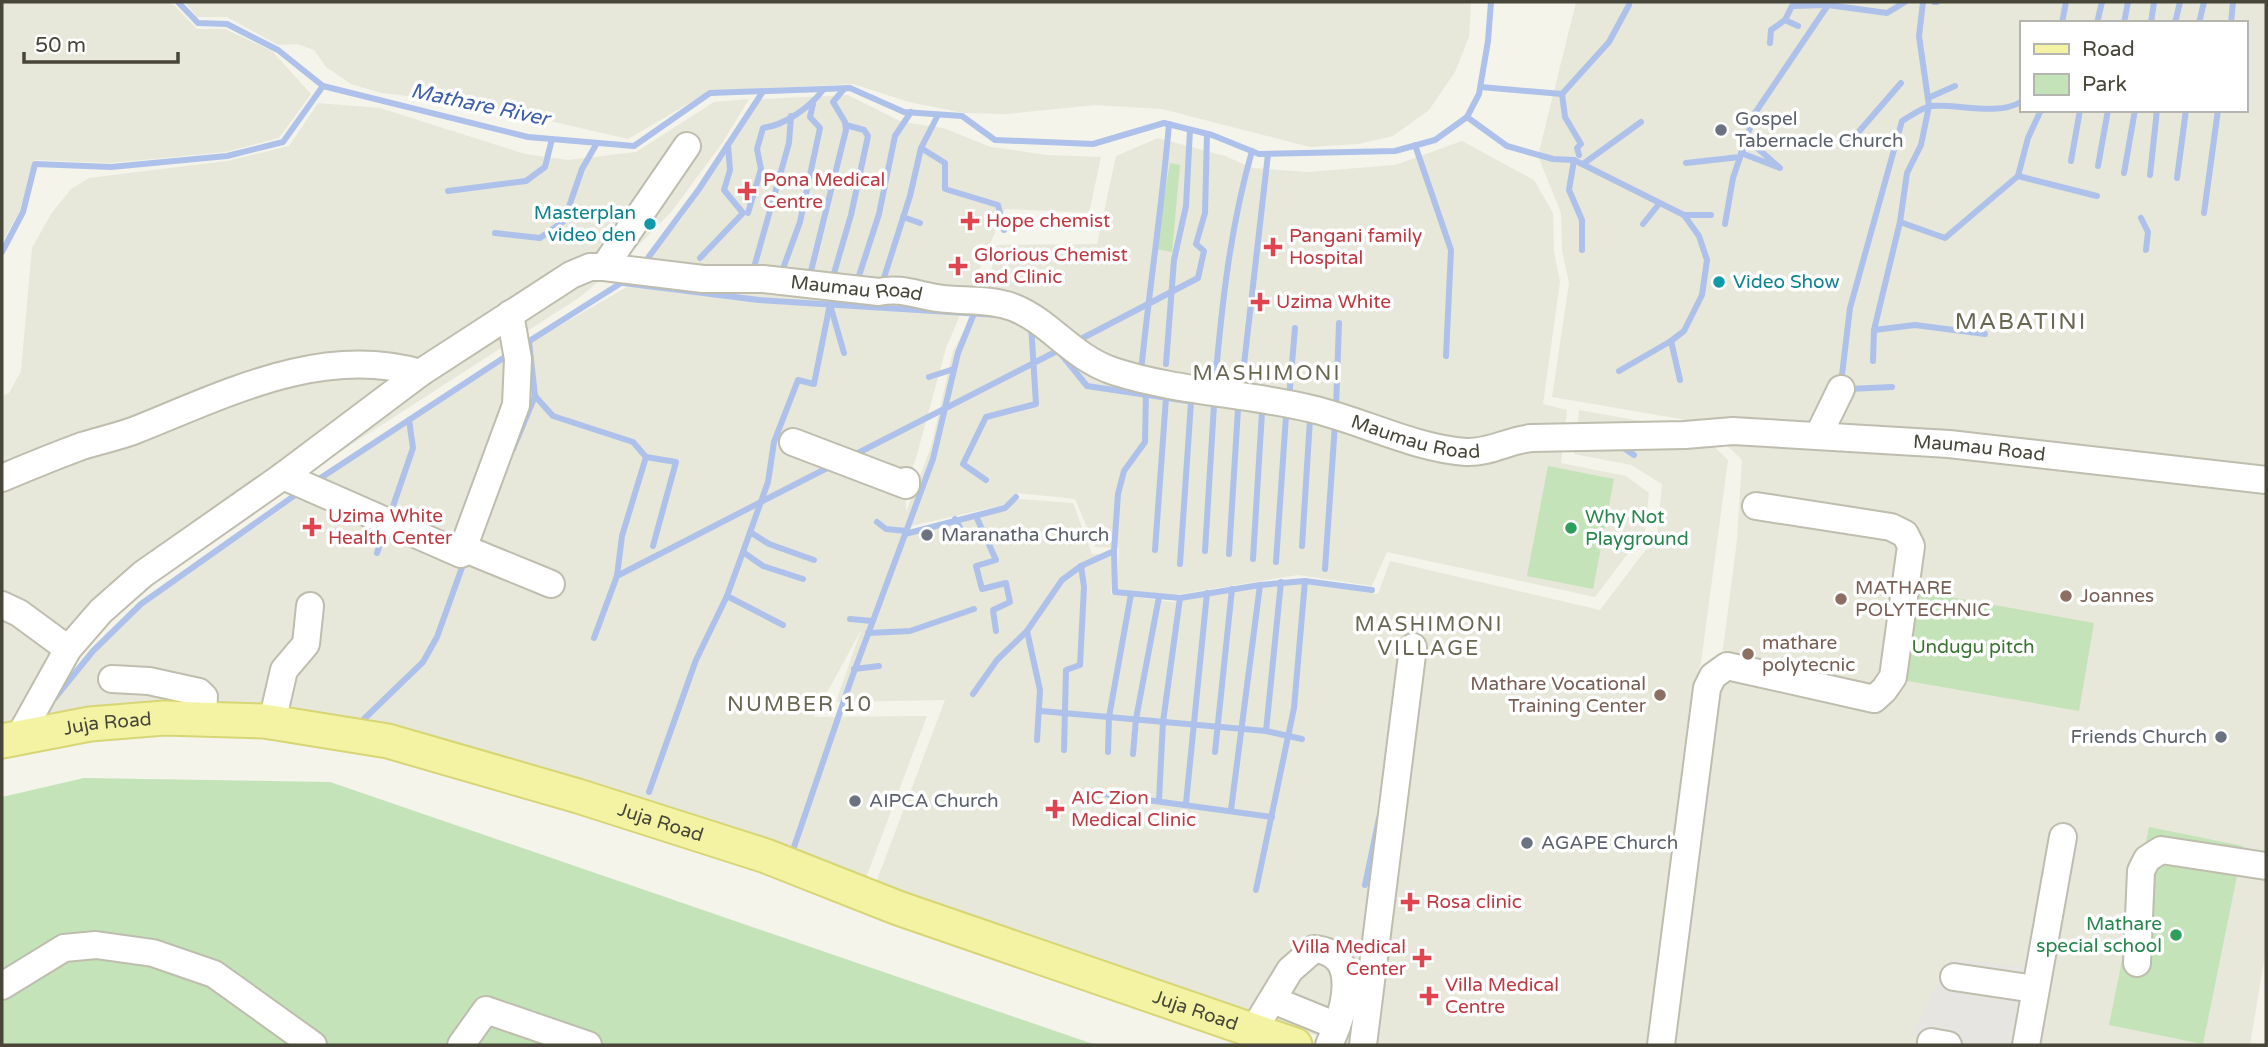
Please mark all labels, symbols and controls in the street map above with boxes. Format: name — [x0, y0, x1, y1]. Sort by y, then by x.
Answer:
scale bar — [24, 21, 178, 65]
legend — [2020, 21, 2247, 112]
text: 50 m — [35, 33, 86, 58]
text: Road — [2082, 37, 2135, 62]
text: Park — [2082, 72, 2127, 97]
water label: Mathare River — [409, 78, 554, 132]
place label: Gospel Tabernacle Church — [1735, 108, 1904, 152]
marker: Gospel Tabernacle Church — [1713, 122, 1729, 138]
place label: Pona Medical Centre — [763, 169, 885, 213]
marker: Pona Medical Centre — [737, 181, 757, 201]
place label: Masterplan video den — [534, 202, 636, 246]
place label: Hope chemist — [986, 210, 1110, 232]
marker: Hope chemist — [960, 211, 980, 231]
marker: Masterplan video den — [642, 216, 658, 232]
place label: Pangani family Hospital — [1289, 225, 1422, 269]
marker: Pangani family Hospital — [1263, 237, 1283, 257]
place label: Glorious Chemist and Clinic — [974, 244, 1128, 288]
marker: Glorious Chemist and Clinic — [948, 256, 968, 276]
street label: Maumau Road — [789, 271, 925, 306]
place label: Video Show — [1733, 271, 1840, 293]
marker: Video Show — [1711, 274, 1727, 290]
place label: Uzima White — [1276, 291, 1391, 313]
marker: Uzima White — [1250, 292, 1270, 312]
district label: MABATINI — [1955, 308, 2087, 336]
district label: MASHIMONI — [1193, 361, 1341, 386]
street label: Maumau Road — [1348, 410, 1481, 463]
street label: Maumau Road — [1912, 431, 2046, 466]
place label: Uzima White Health Center — [328, 505, 453, 549]
place label: Why Not Playground — [1585, 506, 1689, 550]
marker: Uzima White Health Center — [302, 517, 322, 537]
marker: Why Not Playground — [1563, 520, 1579, 536]
place label: Maranatha Church — [941, 524, 1109, 546]
marker: Maranatha Church — [919, 527, 935, 543]
place label: MATHARE POLYTECHNIC — [1855, 577, 1990, 621]
place label: Joannes — [2080, 585, 2154, 607]
marker: Joannes — [2058, 588, 2074, 604]
marker: MATHARE POLYTECHNIC — [1833, 591, 1849, 607]
district label: MASHIMONI VILLAGE — [1355, 612, 1503, 661]
place label: mathare polytecnic — [1762, 632, 1855, 676]
park label: Undugu pitch — [1911, 636, 2035, 658]
marker: mathare polytecnic — [1740, 646, 1756, 662]
place label: Mathare Vocational Training Center — [1470, 673, 1647, 717]
marker: Mathare Vocational Training Center — [1652, 687, 1668, 703]
district label: NUMBER 10 — [727, 692, 873, 717]
street label: Juja Road — [61, 708, 152, 740]
place label: Friends Church — [2071, 726, 2207, 748]
marker: Friends Church — [2213, 729, 2229, 745]
place label: AIC Zion Medical Clinic — [1071, 787, 1196, 831]
place label: AIPCA Church — [869, 790, 999, 812]
marker: AIPCA Church — [847, 793, 863, 809]
street label: Juja Road — [615, 798, 706, 846]
marker: AIC Zion Medical Clinic — [1045, 799, 1065, 819]
place label: AGAPE Church — [1541, 832, 1678, 854]
marker: AGAPE Church — [1519, 835, 1535, 851]
place label: Rosa clinic — [1426, 891, 1522, 913]
marker: Rosa clinic — [1400, 892, 1420, 912]
place label: Mathare special school — [2036, 913, 2162, 957]
marker: Mathare special school — [2168, 927, 2184, 943]
place label: Villa Medical Center — [1292, 936, 1407, 980]
marker: Villa Medical Center — [1412, 948, 1432, 968]
place label: Villa Medical Centre — [1445, 974, 1559, 1018]
street label: Juja Road — [1150, 986, 1241, 1035]
marker: Villa Medical Centre — [1419, 986, 1439, 1006]

